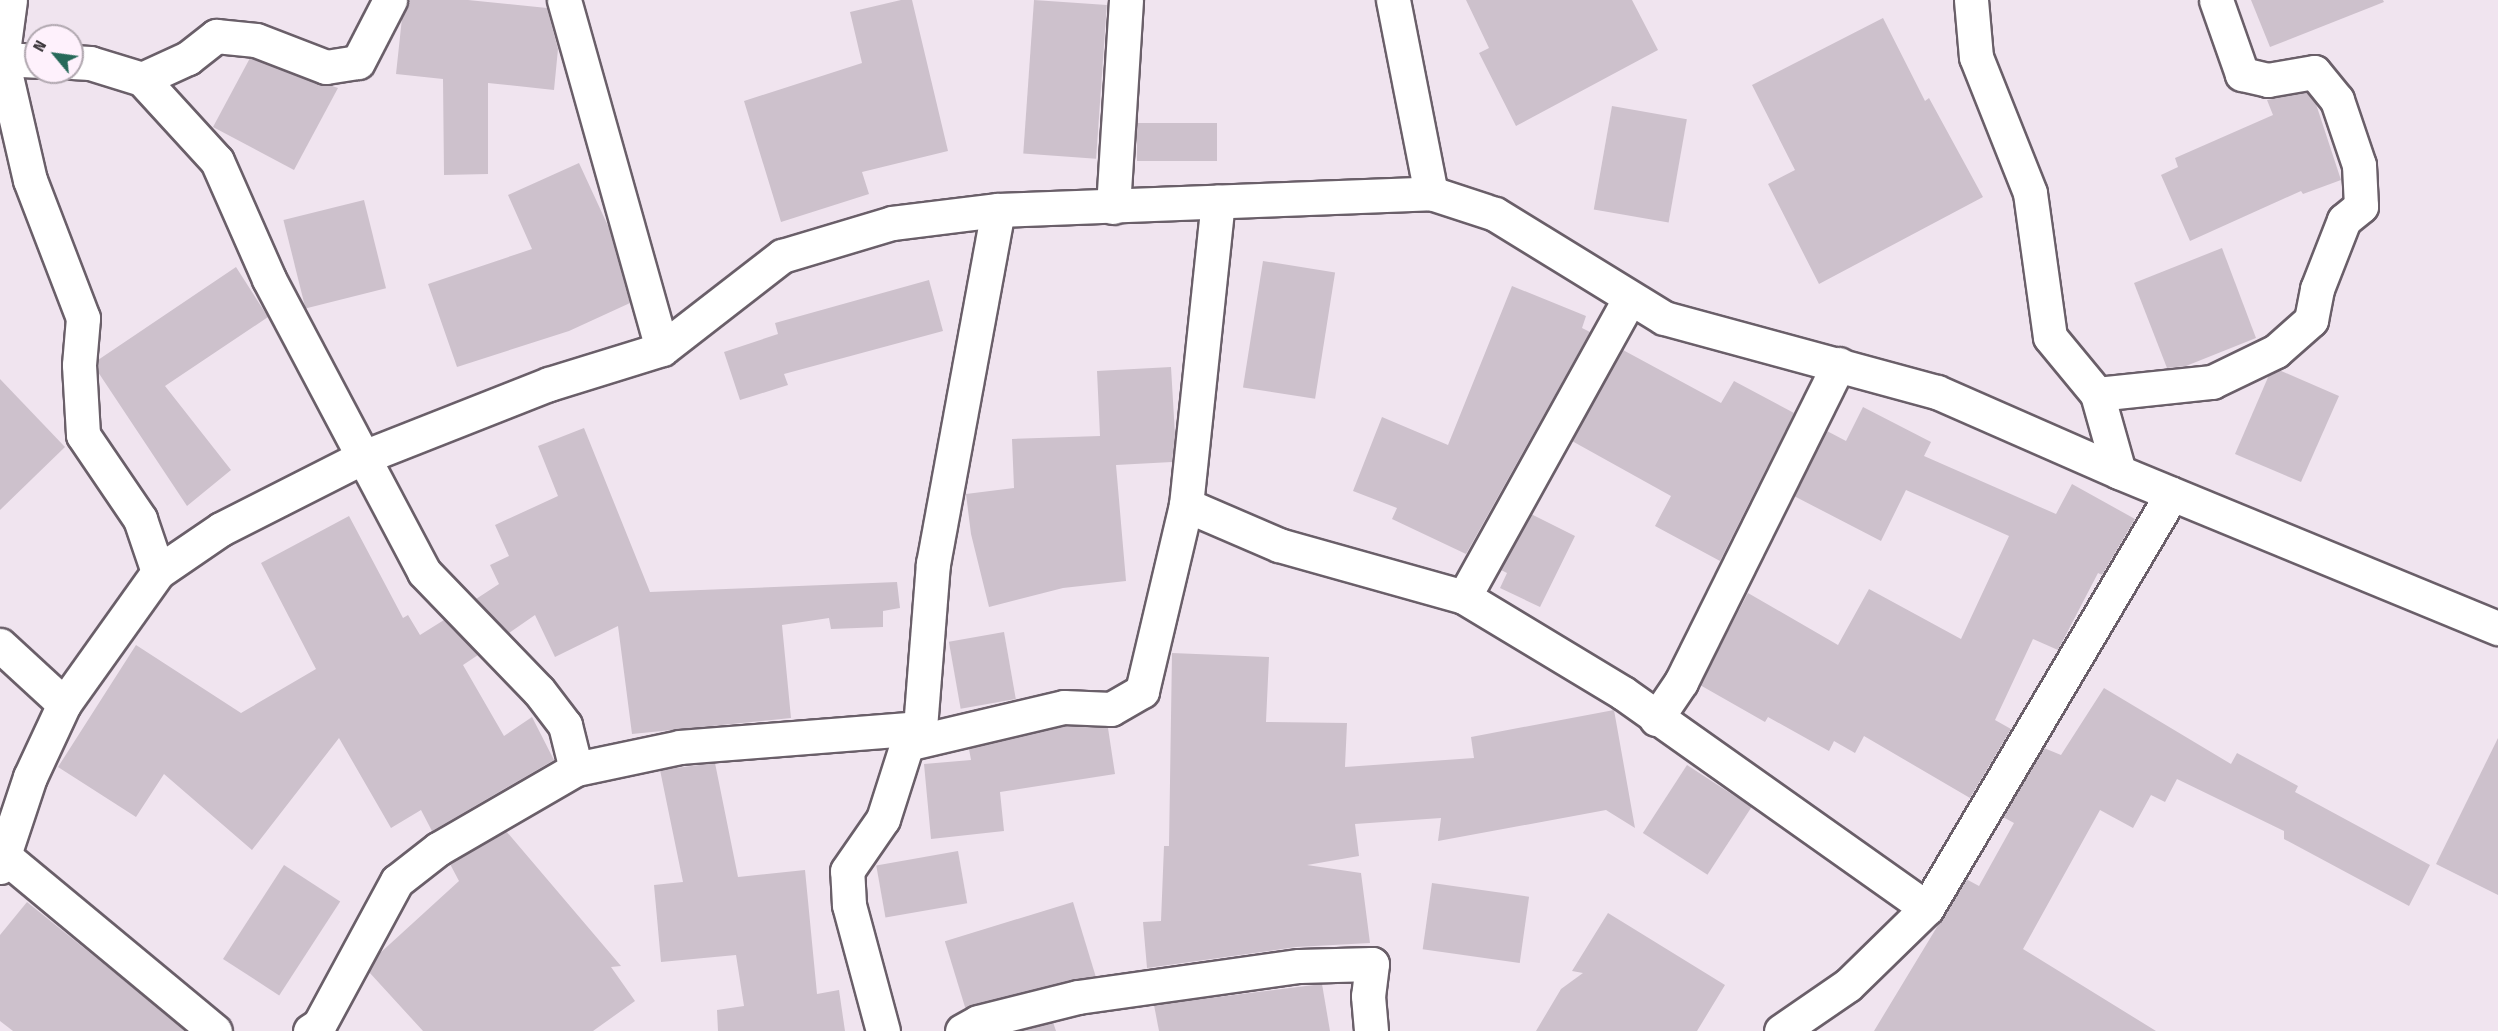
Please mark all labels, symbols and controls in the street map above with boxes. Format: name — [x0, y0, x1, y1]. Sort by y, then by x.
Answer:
north arrow — [24, 24, 84, 84]
text: N — [29, 37, 50, 55]

